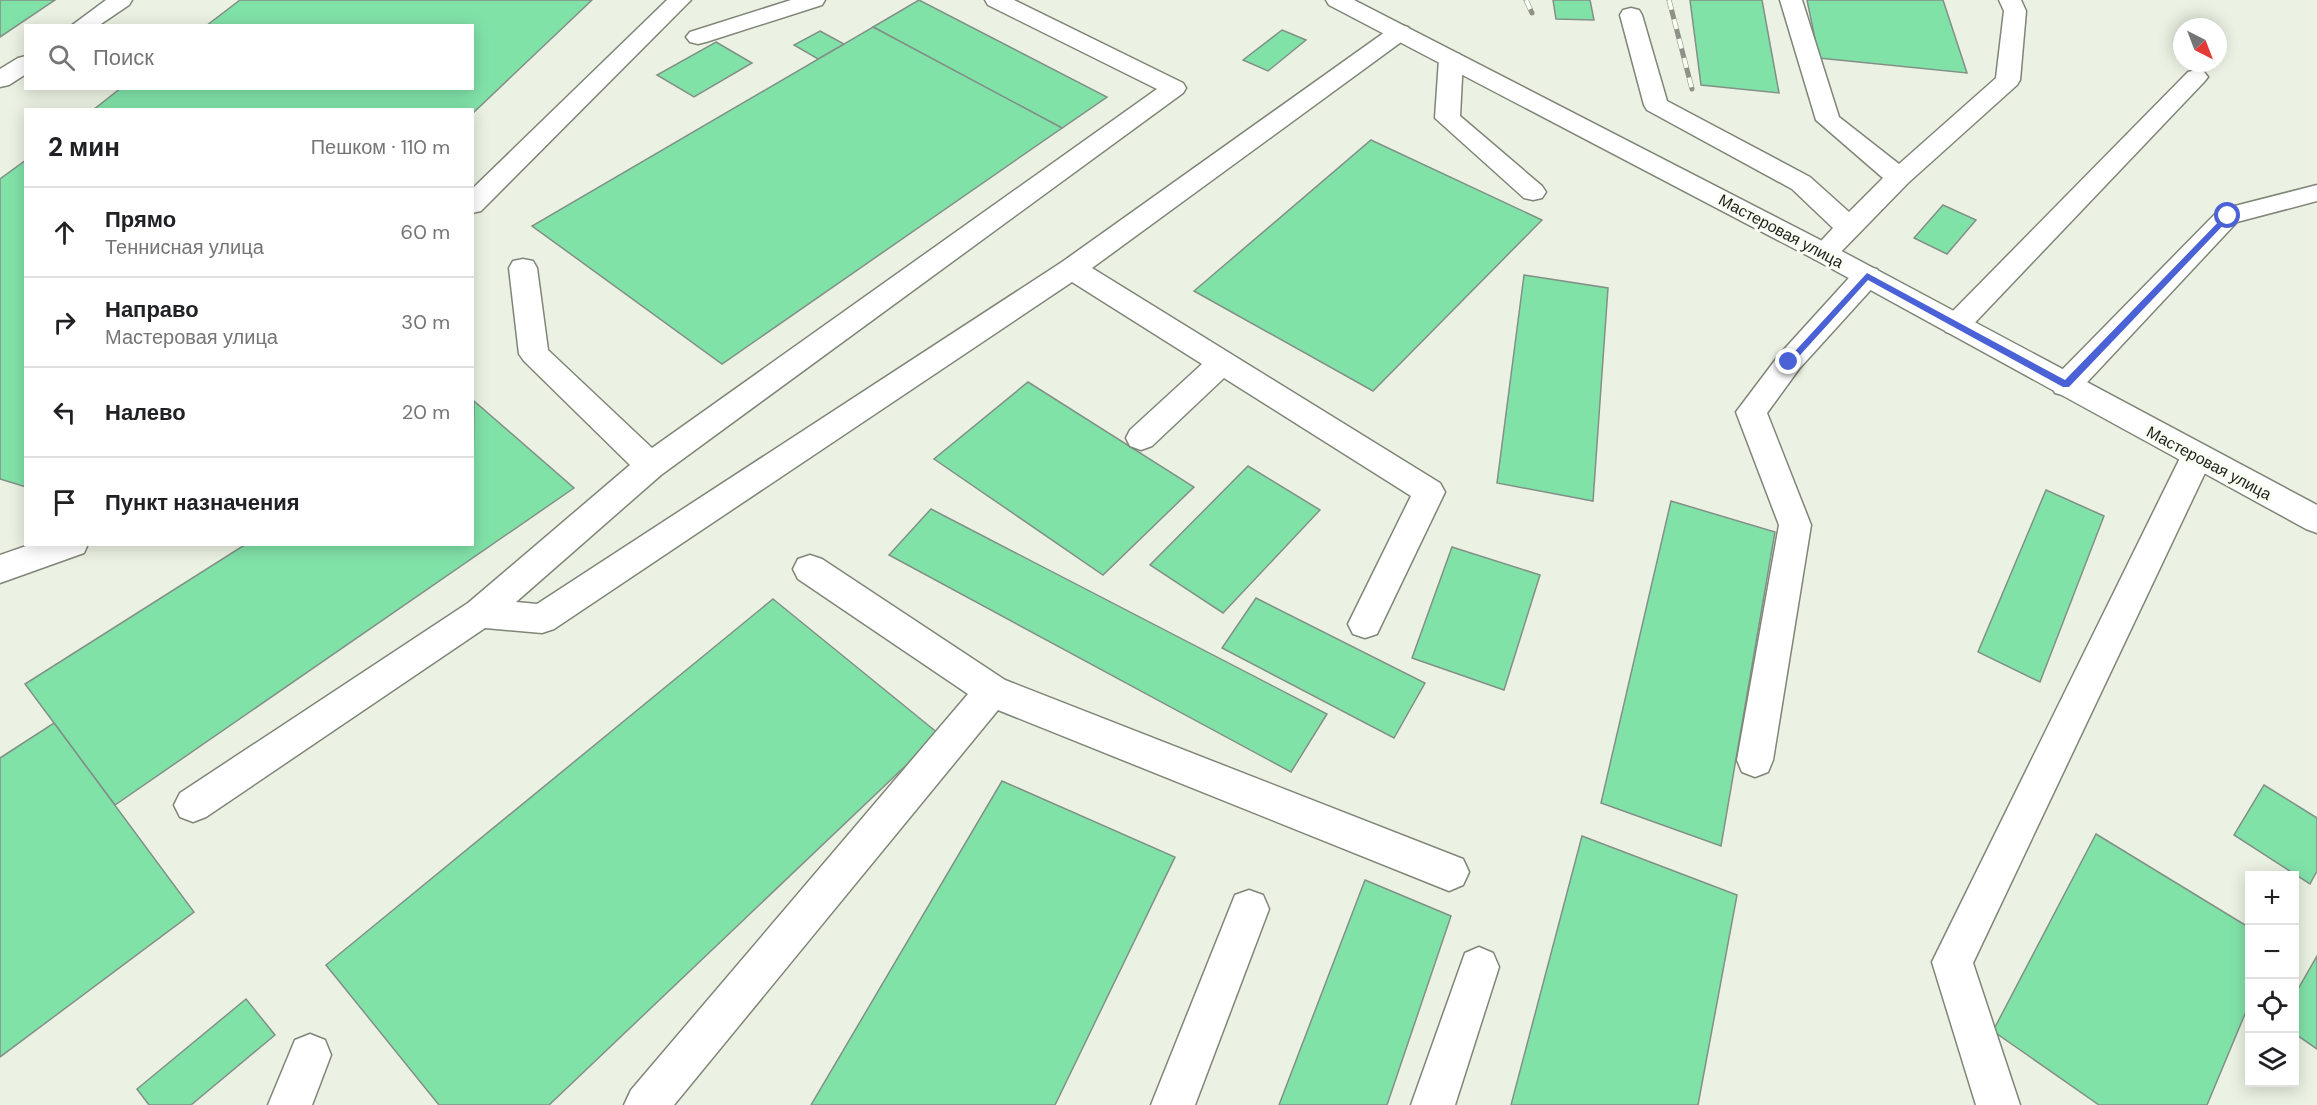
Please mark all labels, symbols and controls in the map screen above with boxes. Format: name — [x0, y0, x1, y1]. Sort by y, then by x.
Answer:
north arrow — [2173, 18, 2227, 72]
search box — [24, 24, 474, 90]
icon: search — [45, 41, 78, 74]
text: Поиск — [93, 43, 154, 72]
text: 2 мин — [48, 130, 120, 164]
text: Пешком · 110 m — [311, 134, 450, 160]
street label: Мастеровая улица — [1715, 189, 1847, 273]
route start — [2214, 202, 2240, 228]
text: Прямо — [105, 205, 176, 234]
icon: ahead — [48, 216, 81, 249]
text: 60 m — [401, 219, 450, 245]
text: Теннисная улица — [105, 234, 264, 260]
text: Направо — [105, 295, 199, 324]
icon: right — [48, 306, 81, 339]
text: 30 m — [401, 309, 450, 335]
text: Мастеровая улица — [105, 324, 278, 350]
route end — [1775, 348, 1801, 374]
icon: left — [48, 396, 81, 429]
text: Налево — [105, 398, 186, 427]
text: 20 m — [402, 399, 450, 425]
street label: Мастеровая улица — [2143, 421, 2275, 505]
icon: arrive — [48, 486, 81, 519]
text: Пункт назначения — [105, 488, 300, 517]
map controls — [2245, 871, 2299, 1087]
button: + — [2245, 871, 2299, 925]
button: − — [2245, 925, 2299, 979]
button: locate — [2245, 979, 2299, 1033]
button: layers — [2245, 1033, 2299, 1087]

